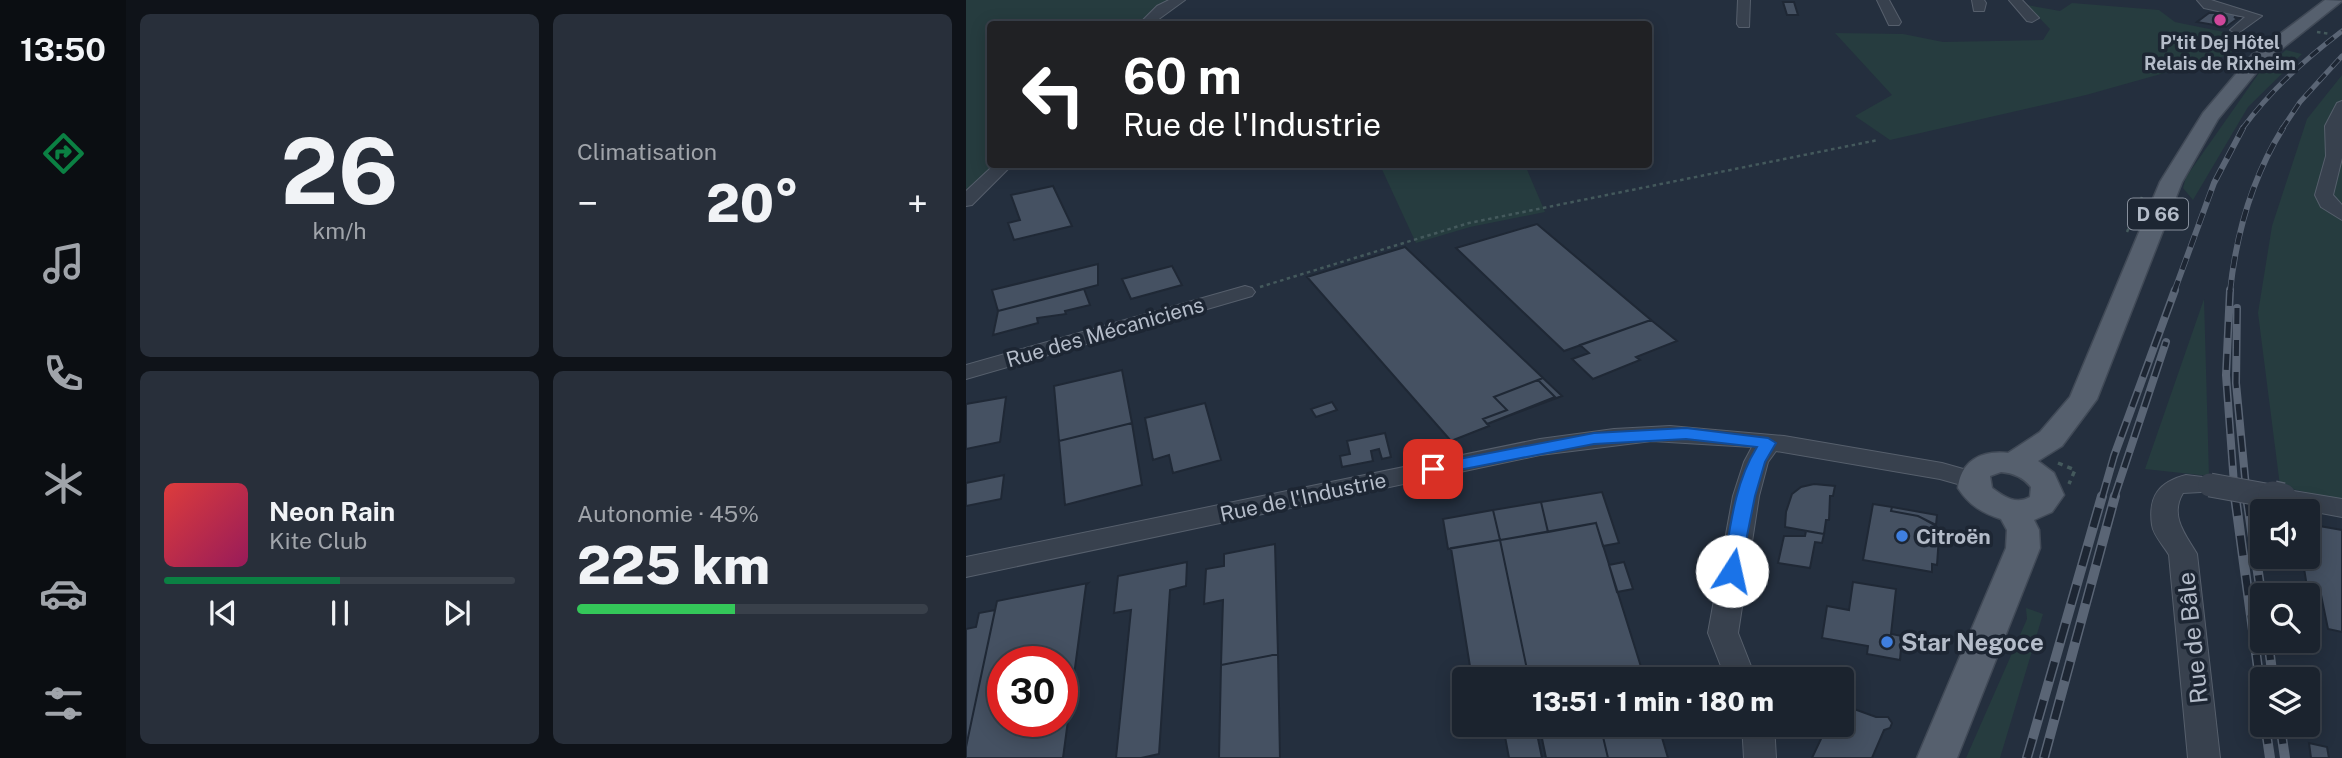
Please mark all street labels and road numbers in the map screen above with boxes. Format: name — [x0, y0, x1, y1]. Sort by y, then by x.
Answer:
road number: D 66 — [2128, 198, 2188, 230]
street label: Rue des Mécaniciens — [1003, 292, 1207, 372]
street label: Rue de l'Industrie — [1218, 467, 1388, 527]
street label: Rue de Bâle — [2171, 571, 2213, 705]

